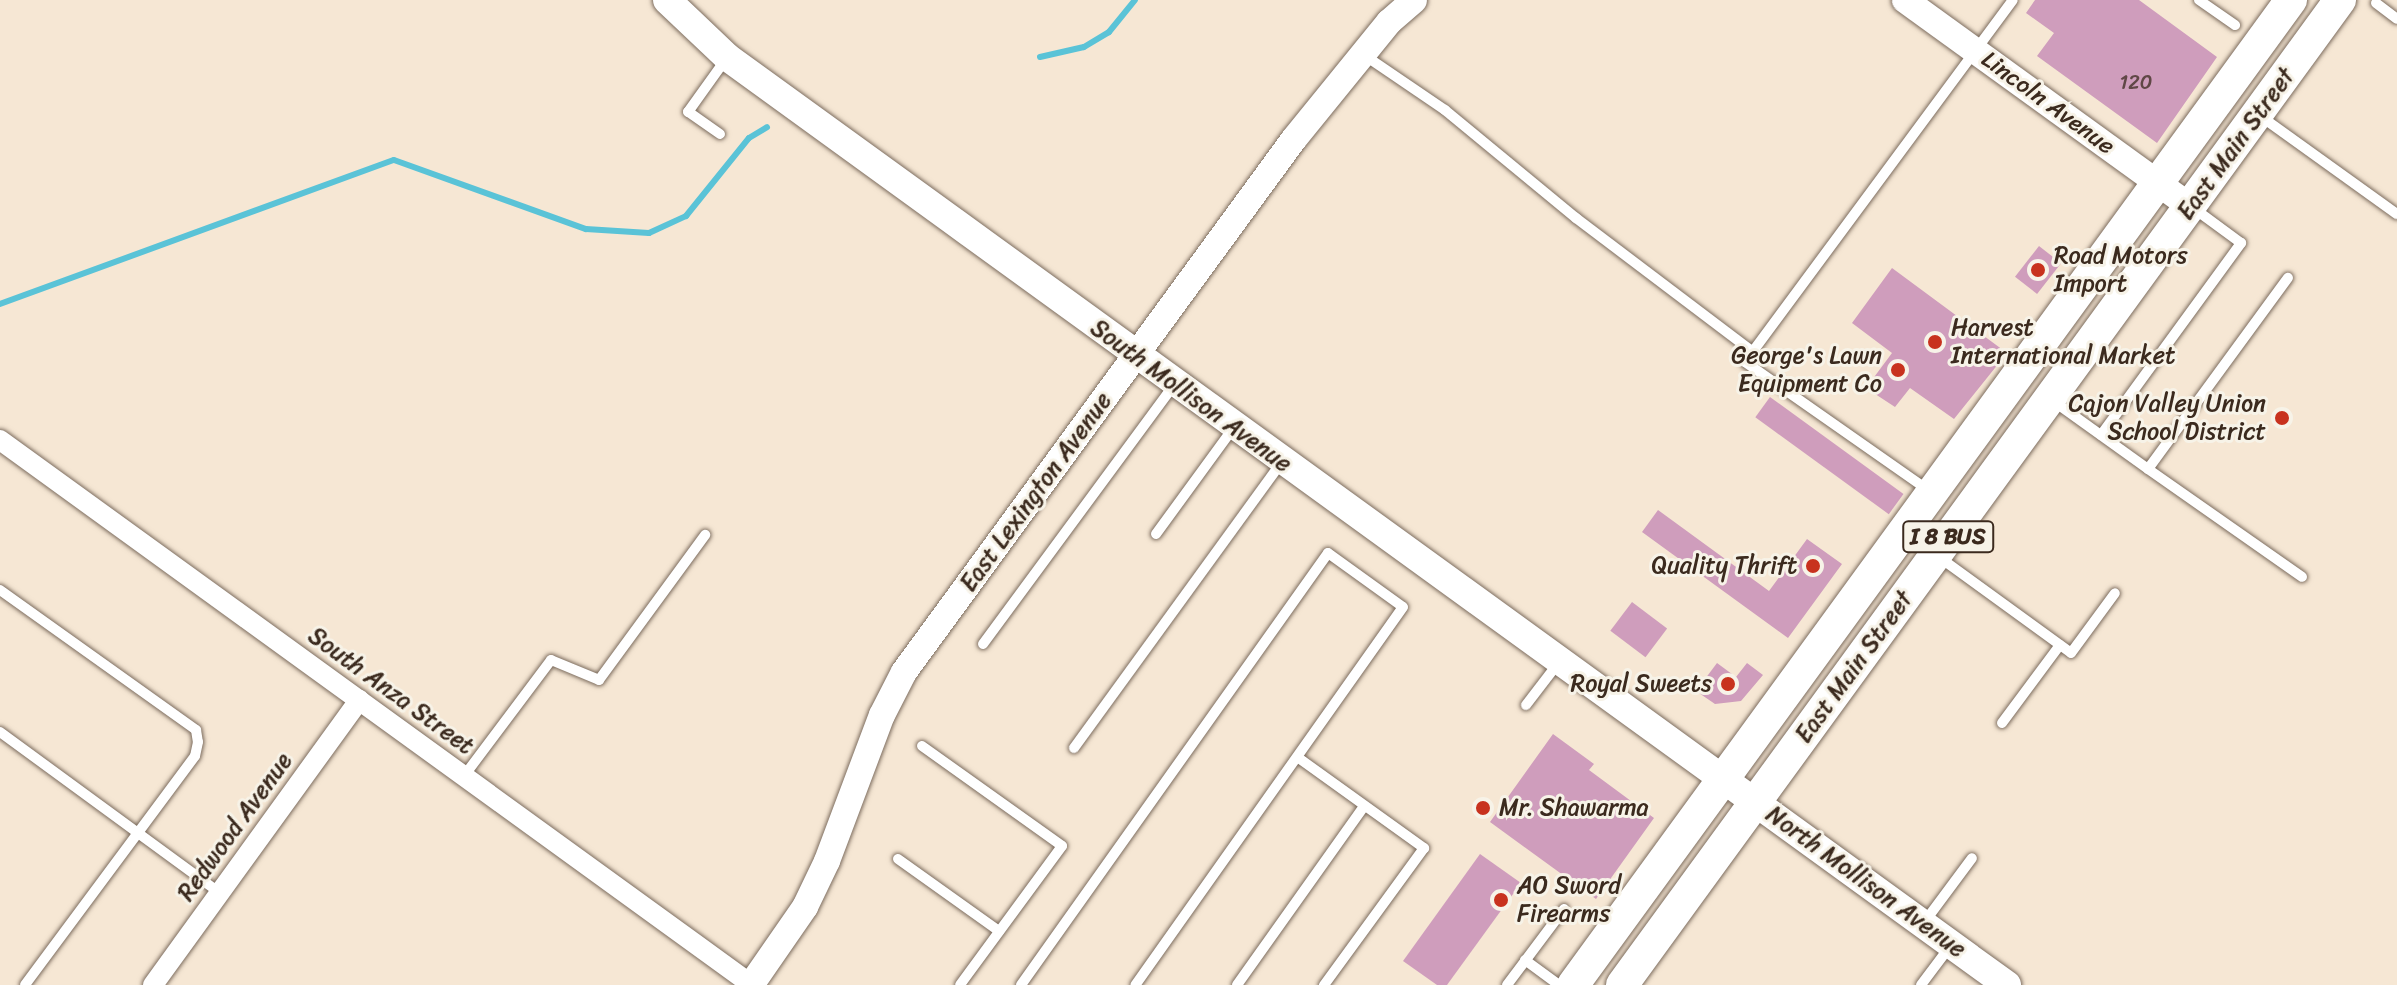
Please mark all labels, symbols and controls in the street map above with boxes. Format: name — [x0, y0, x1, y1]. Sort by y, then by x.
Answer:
street label: Lincoln Avenue — [1976, 45, 2120, 161]
street label: East Main Street — [2171, 63, 2301, 225]
house number: 120 — [2120, 70, 2152, 94]
place label: Road Motors Import — [2054, 242, 2186, 298]
marker: Road Motors Import — [2029, 261, 2047, 279]
street label: South Mollison Avenue — [1086, 314, 1296, 478]
place label: Harvest International Market — [1951, 314, 2175, 370]
marker: Harvest International Market — [1926, 333, 1944, 351]
place label: George's Lawn Equipment Co — [1731, 342, 1882, 398]
marker: George's Lawn Equipment Co — [1889, 361, 1907, 379]
street label: East Lexington Avenue — [954, 387, 1118, 597]
place label: Cajon Valley Union School District — [2070, 390, 2266, 446]
marker: Cajon Valley Union School District — [2273, 409, 2291, 427]
road number: I 8 BUS — [1902, 519, 1994, 555]
place label: Quality Thrift — [1651, 552, 1797, 580]
marker: Quality Thrift — [1804, 557, 1822, 575]
street label: East Main Street — [1789, 586, 1919, 748]
street label: South Anza Street — [303, 621, 479, 761]
place label: Royal Sweets — [1571, 670, 1712, 698]
marker: Royal Sweets — [1719, 675, 1737, 693]
street label: Redwood Avenue — [172, 747, 298, 907]
place label: Mr. Shawarma — [1499, 794, 1649, 822]
marker: Mr. Shawarma — [1474, 799, 1492, 817]
street label: North Mollison Avenue — [1761, 801, 1971, 963]
place label: AO Sword Firearms — [1517, 872, 1621, 928]
marker: AO Sword Firearms — [1492, 891, 1510, 909]

